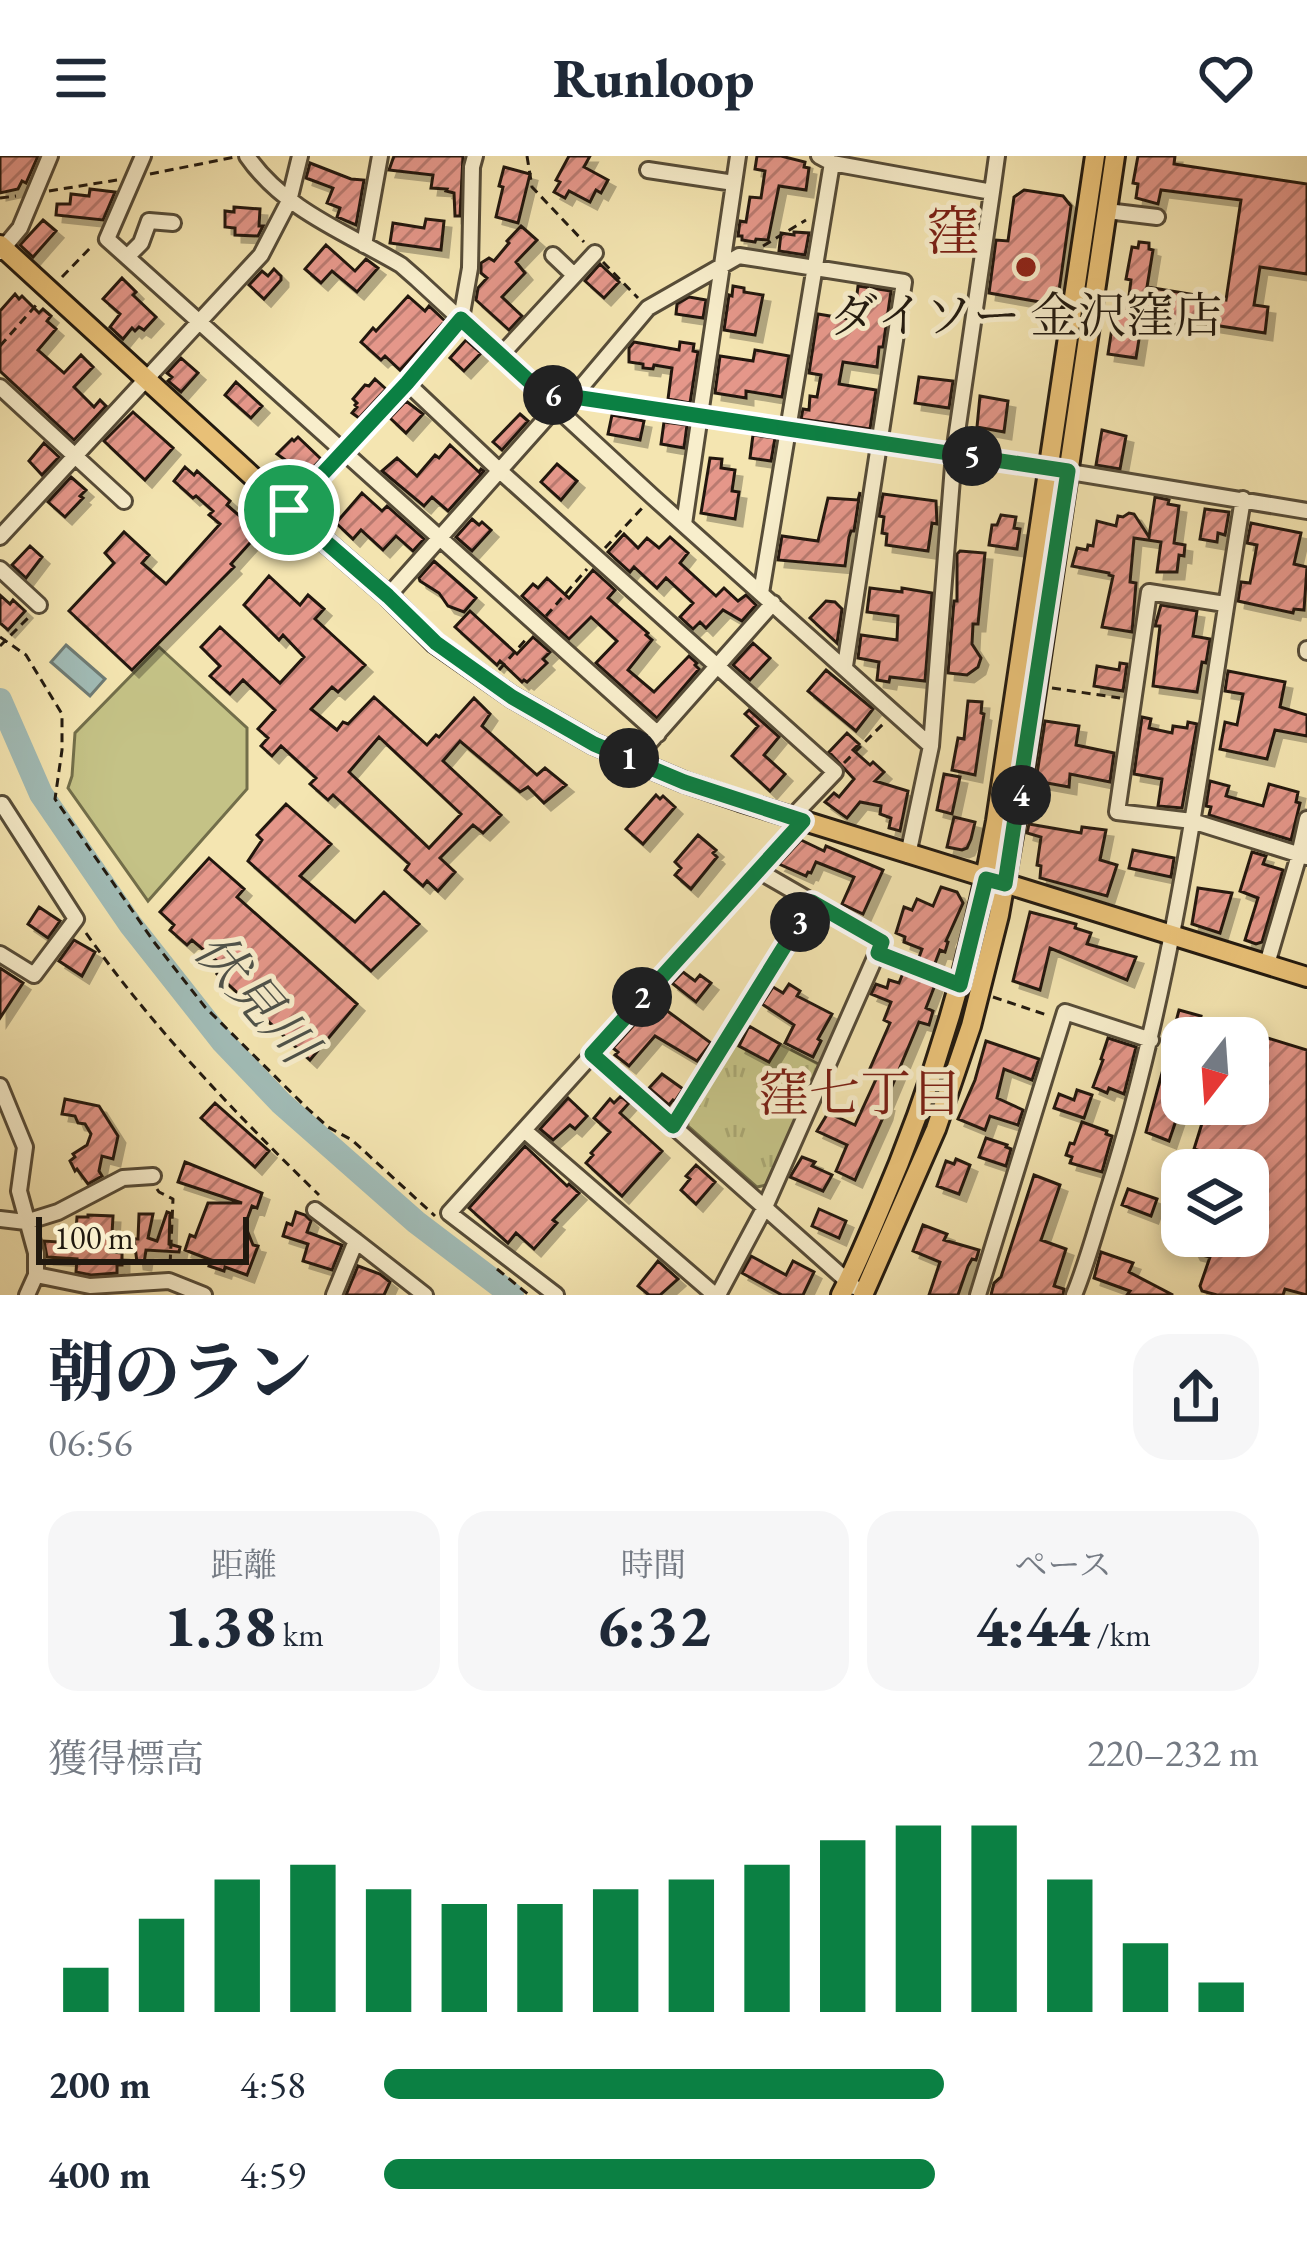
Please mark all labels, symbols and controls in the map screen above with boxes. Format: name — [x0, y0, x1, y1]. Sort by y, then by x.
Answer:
text: Runloop — [553, 43, 754, 113]
icon: menu — [48, 45, 114, 111]
icon: heart — [1193, 45, 1259, 111]
district label: 窪 — [926, 196, 980, 266]
marker: ダイソー 金沢窪店 — [1013, 254, 1039, 280]
place label: ダイソー 金沢窪店 — [830, 284, 1222, 346]
pin: 6 — [523, 365, 583, 425]
text: 6 — [544, 373, 562, 416]
pin: 5 — [942, 426, 1002, 486]
text: 5 — [963, 434, 981, 477]
pin — [238, 459, 340, 561]
icon: arrive — [256, 477, 322, 543]
pin: 1 — [599, 728, 659, 788]
text: 1 — [620, 736, 638, 779]
pin: 4 — [991, 765, 1051, 825]
text: 4 — [1012, 773, 1030, 816]
pin: 3 — [770, 892, 830, 952]
text: 3 — [791, 900, 809, 943]
water label: 伏見川 — [181, 918, 334, 1080]
pin: 2 — [612, 967, 672, 1027]
text: 2 — [633, 975, 651, 1018]
north arrow — [1161, 1017, 1269, 1125]
map controls — [1161, 1017, 1269, 1257]
district label: 窪七丁目 — [758, 1060, 962, 1126]
button: layers — [1161, 1149, 1269, 1257]
scale bar — [36, 1211, 249, 1264]
text: 100 m — [54, 1216, 134, 1259]
text: 朝のラン — [48, 1329, 312, 1415]
button: share — [1133, 1334, 1259, 1460]
text: 06:56 — [48, 1417, 133, 1468]
text: 距離 — [211, 1543, 277, 1586]
text: 時間 — [620, 1543, 686, 1586]
text: ペース — [1014, 1543, 1112, 1586]
text: 1.38 — [164, 1586, 276, 1664]
text: 6:32 — [596, 1586, 711, 1664]
text: 4:44 — [975, 1586, 1090, 1664]
text: km — [276, 1613, 324, 1656]
text: /km — [1090, 1613, 1151, 1656]
text: 220–232 m — [1087, 1727, 1259, 1778]
text: 獲得標高 — [48, 1733, 204, 1784]
text: 200 m — [48, 2059, 151, 2110]
text: 4:58 — [240, 2059, 306, 2110]
text: 400 m — [48, 2149, 151, 2200]
text: 4:59 — [240, 2149, 306, 2200]

